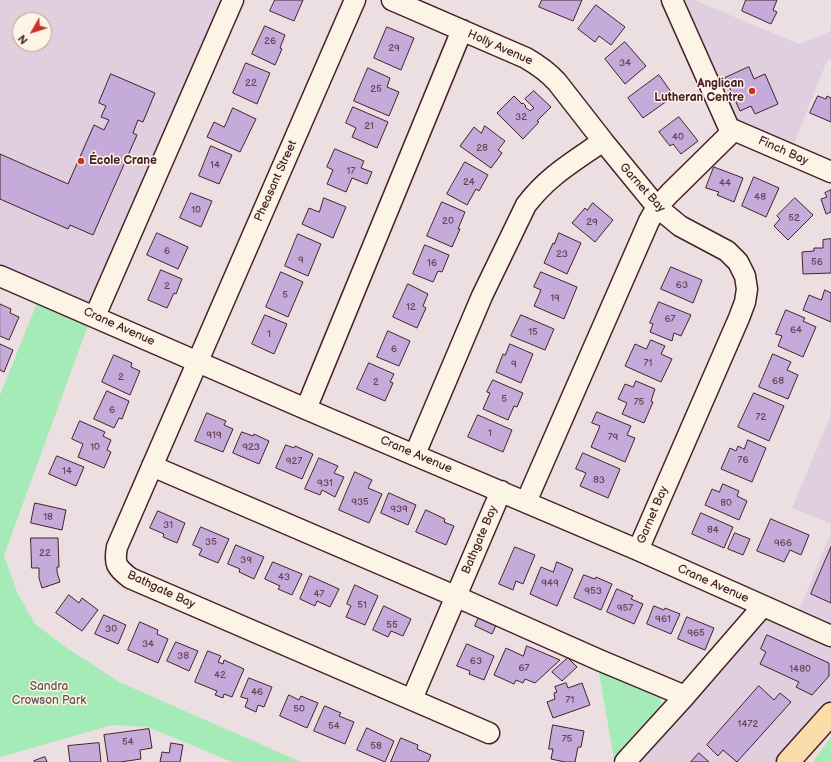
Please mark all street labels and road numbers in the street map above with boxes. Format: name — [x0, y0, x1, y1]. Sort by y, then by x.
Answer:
street label: Holly Avenue — [465, 27, 535, 69]
street label: Finch Bay — [756, 134, 810, 168]
street label: Pheasant Street — [252, 138, 300, 224]
street label: Garnet Bay — [616, 160, 668, 216]
street label: Crane Avenue — [81, 305, 157, 349]
street label: Crane Avenue — [378, 433, 454, 477]
street label: Garnet Bay — [634, 484, 672, 546]
street label: Bathgate Bay — [459, 504, 501, 576]
street label: Crane Avenue — [675, 562, 751, 606]
street label: Bathgate Bay — [125, 568, 197, 612]

